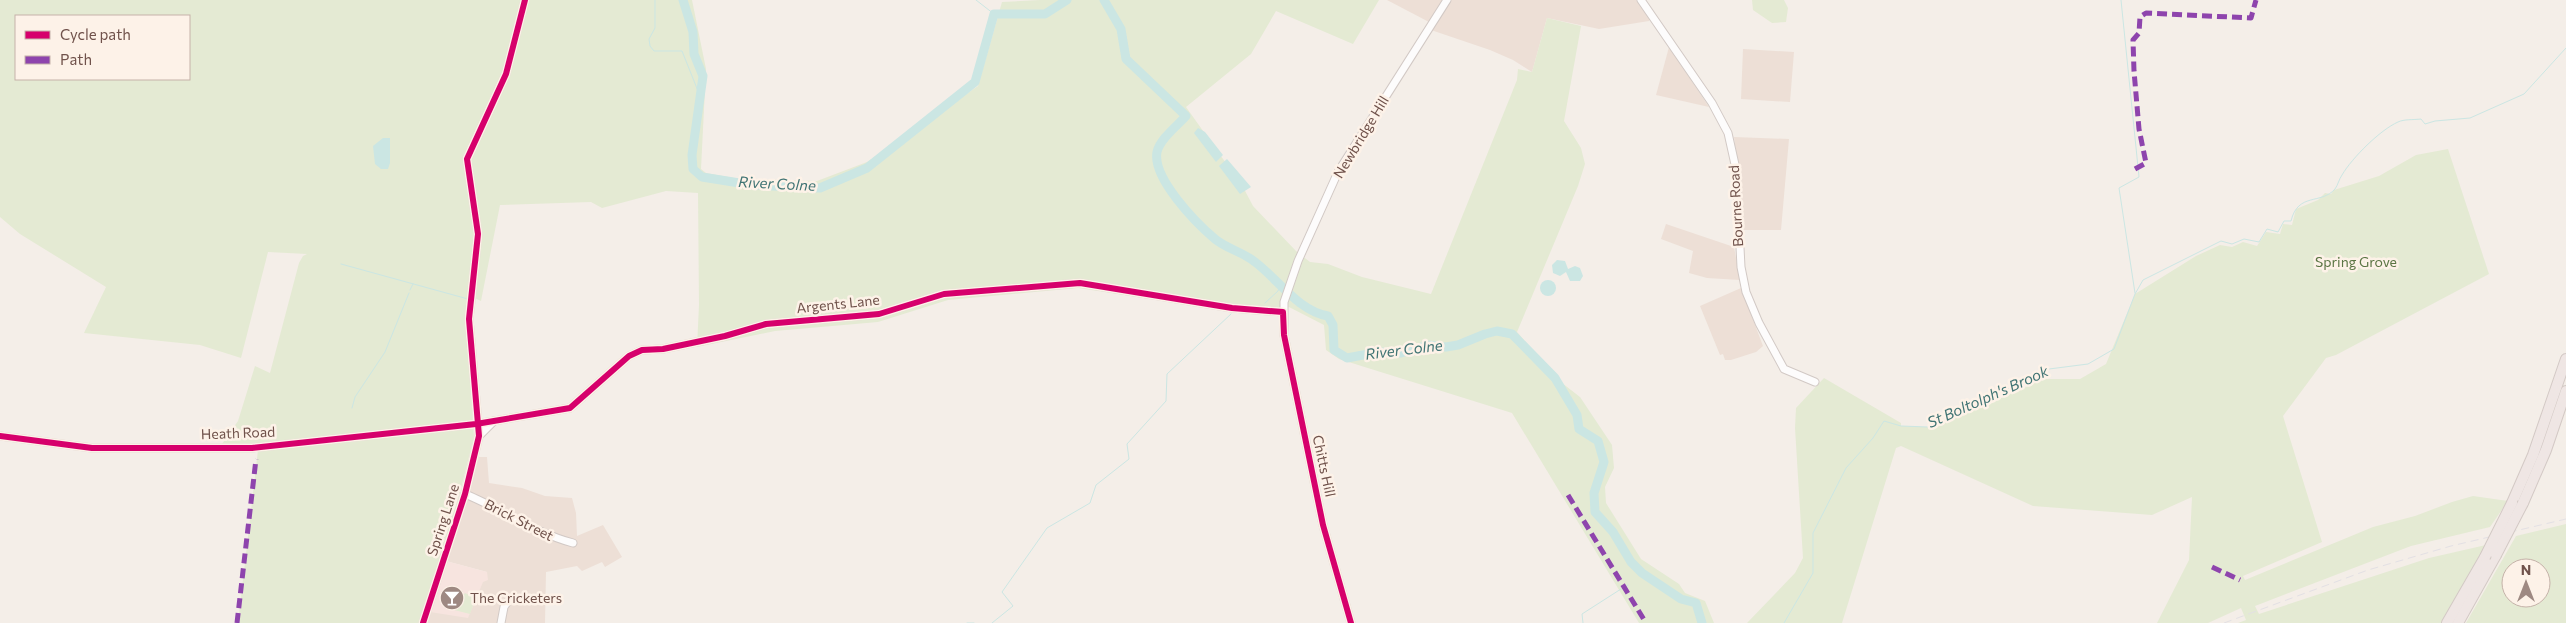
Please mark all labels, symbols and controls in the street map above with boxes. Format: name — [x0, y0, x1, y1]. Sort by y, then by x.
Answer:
legend — [15, 15, 190, 80]
text: Cycle path — [60, 25, 131, 43]
text: Path — [60, 50, 92, 68]
street label: Newbridge Hill — [1329, 92, 1392, 181]
street label: Bourne Road — [1725, 165, 1746, 247]
water label: River Colne — [738, 172, 816, 194]
park label: Spring Grove — [2315, 253, 2397, 270]
street label: Argents Lane — [795, 291, 880, 316]
water label: River Colne — [1364, 335, 1444, 363]
water label: St Boltolph's Brook — [1924, 361, 2052, 431]
street label: Heath Road — [201, 423, 275, 442]
street label: Chitts Hill — [1310, 433, 1339, 498]
street label: Spring Lane — [423, 482, 462, 558]
street label: Brick Street — [482, 495, 557, 544]
north arrow — [2501, 558, 2551, 608]
text: N — [2521, 561, 2531, 578]
bar icon: The Cricketers — [439, 585, 465, 611]
place label: The Cricketers — [470, 589, 562, 606]

